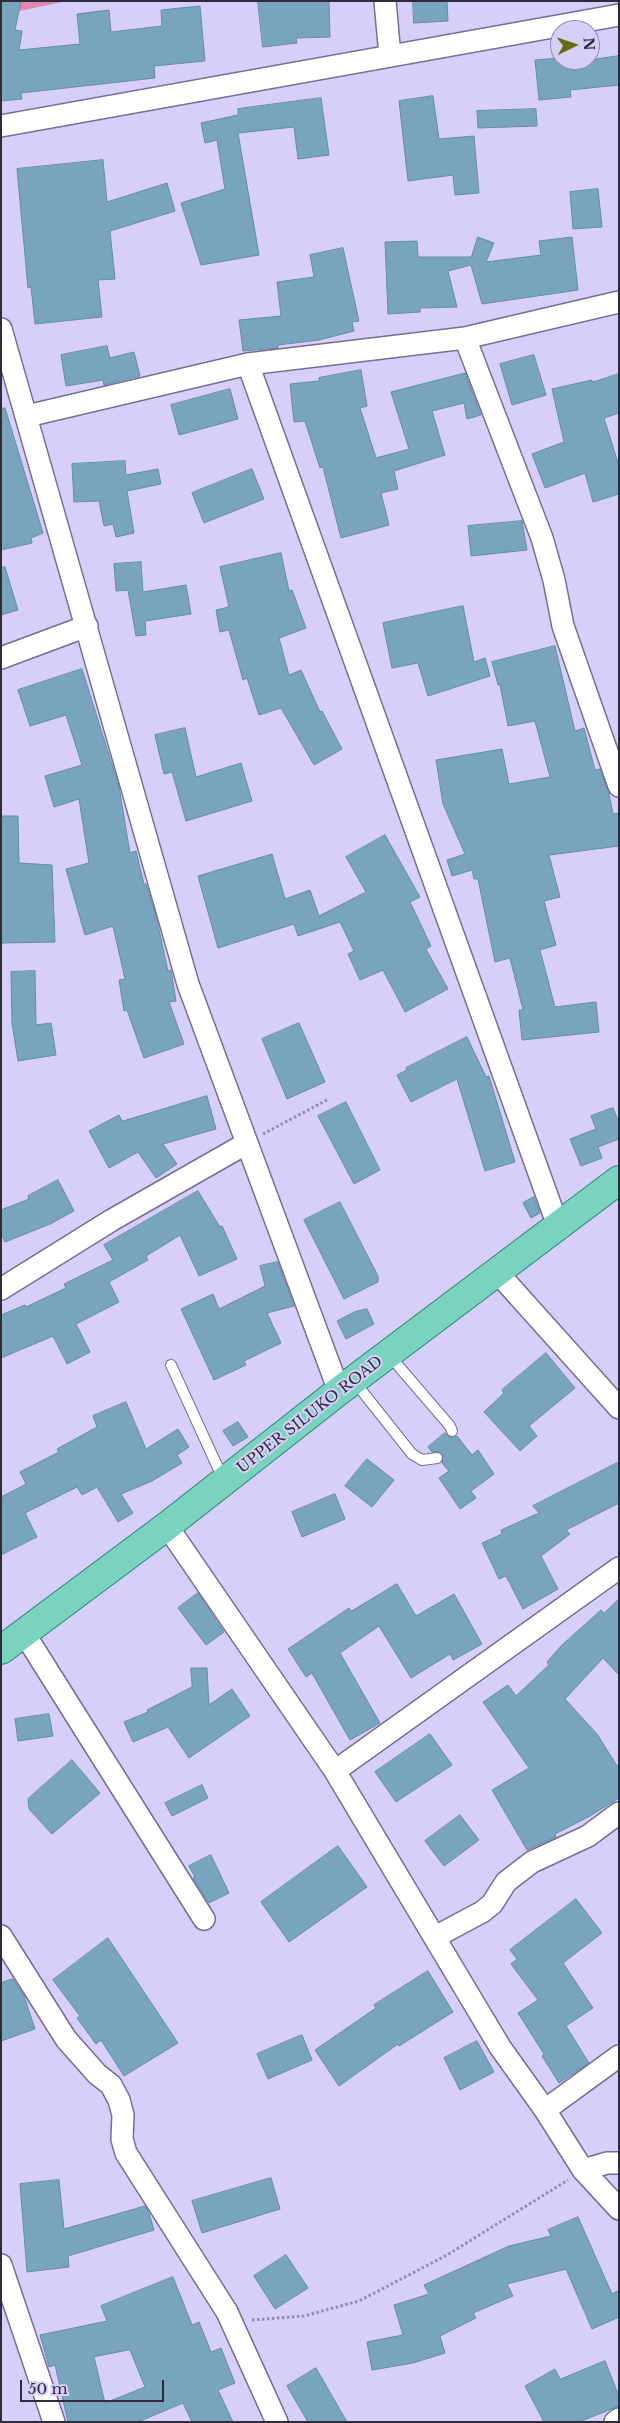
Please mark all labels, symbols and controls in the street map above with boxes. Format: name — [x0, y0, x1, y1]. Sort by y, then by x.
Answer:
north arrow — [550, 20, 600, 70]
text: N — [580, 37, 598, 51]
street label: UPPER SILUKO ROAD — [234, 1353, 386, 1477]
scale bar — [22, 2370, 166, 2402]
text: 50 m — [28, 2379, 68, 2398]

